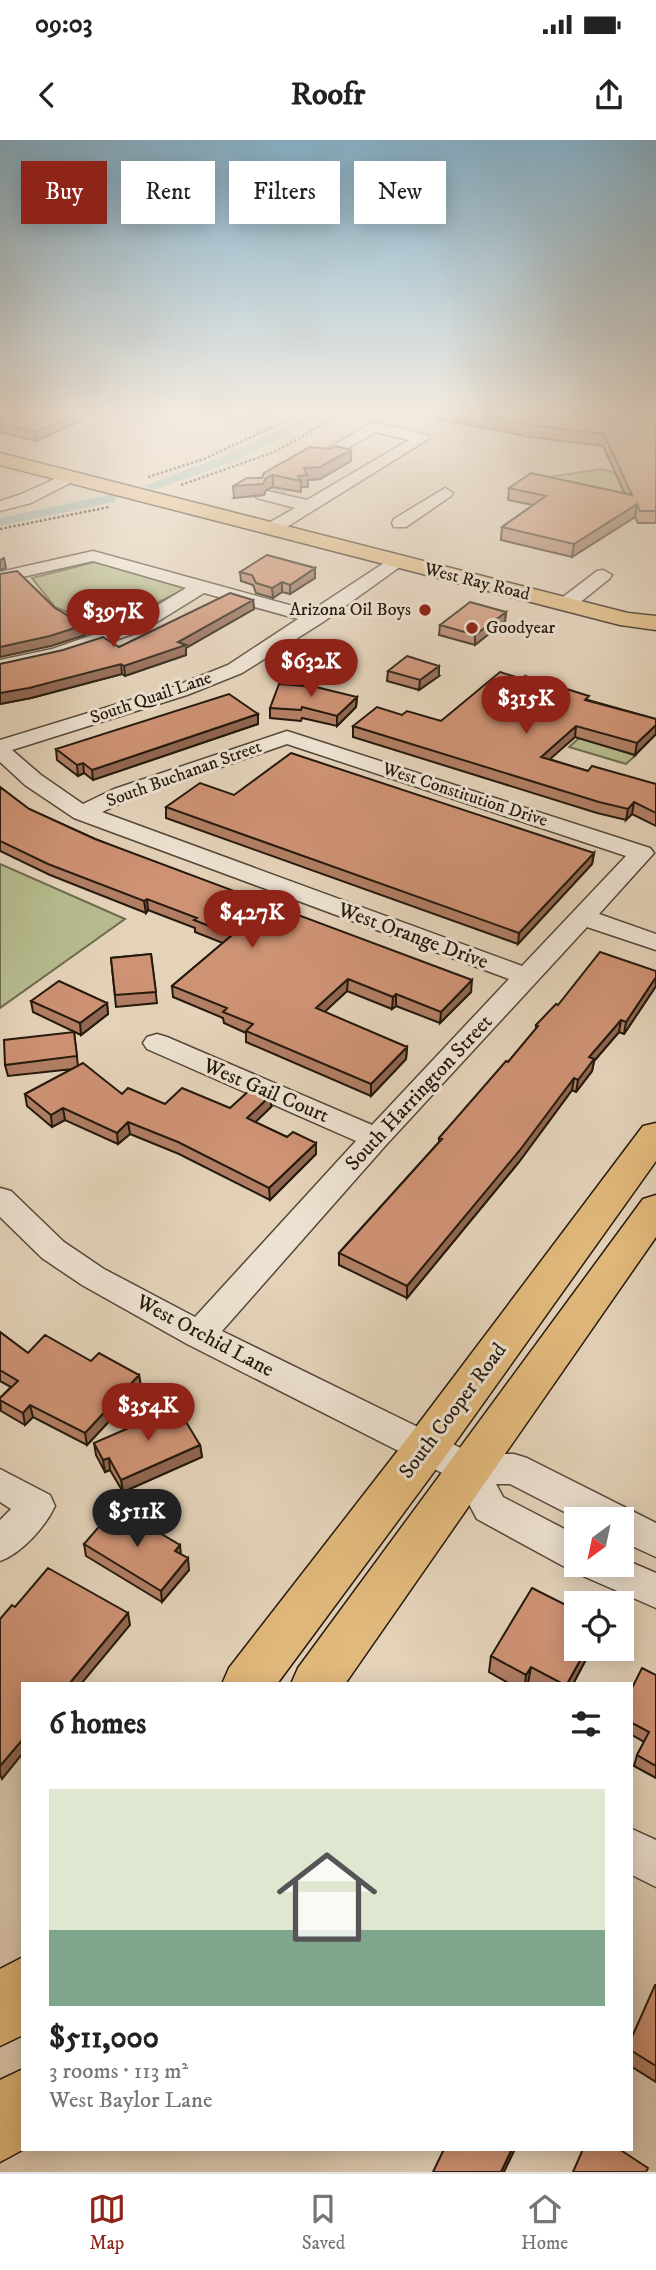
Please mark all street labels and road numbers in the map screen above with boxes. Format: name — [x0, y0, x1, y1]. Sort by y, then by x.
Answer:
street label: West Ray Road — [421, 558, 532, 606]
street label: South Quail Lane — [87, 667, 215, 729]
street label: South Buchanan Street — [103, 736, 265, 812]
street label: West Constitution Drive — [379, 758, 550, 832]
street label: West Orange Drive — [333, 896, 492, 975]
street label: South Harrington Street — [340, 1009, 498, 1177]
street label: West Gail Court — [198, 1052, 333, 1129]
street label: West Orchid Lane — [131, 1288, 278, 1383]
street label: South Cooper Road — [394, 1338, 513, 1484]

